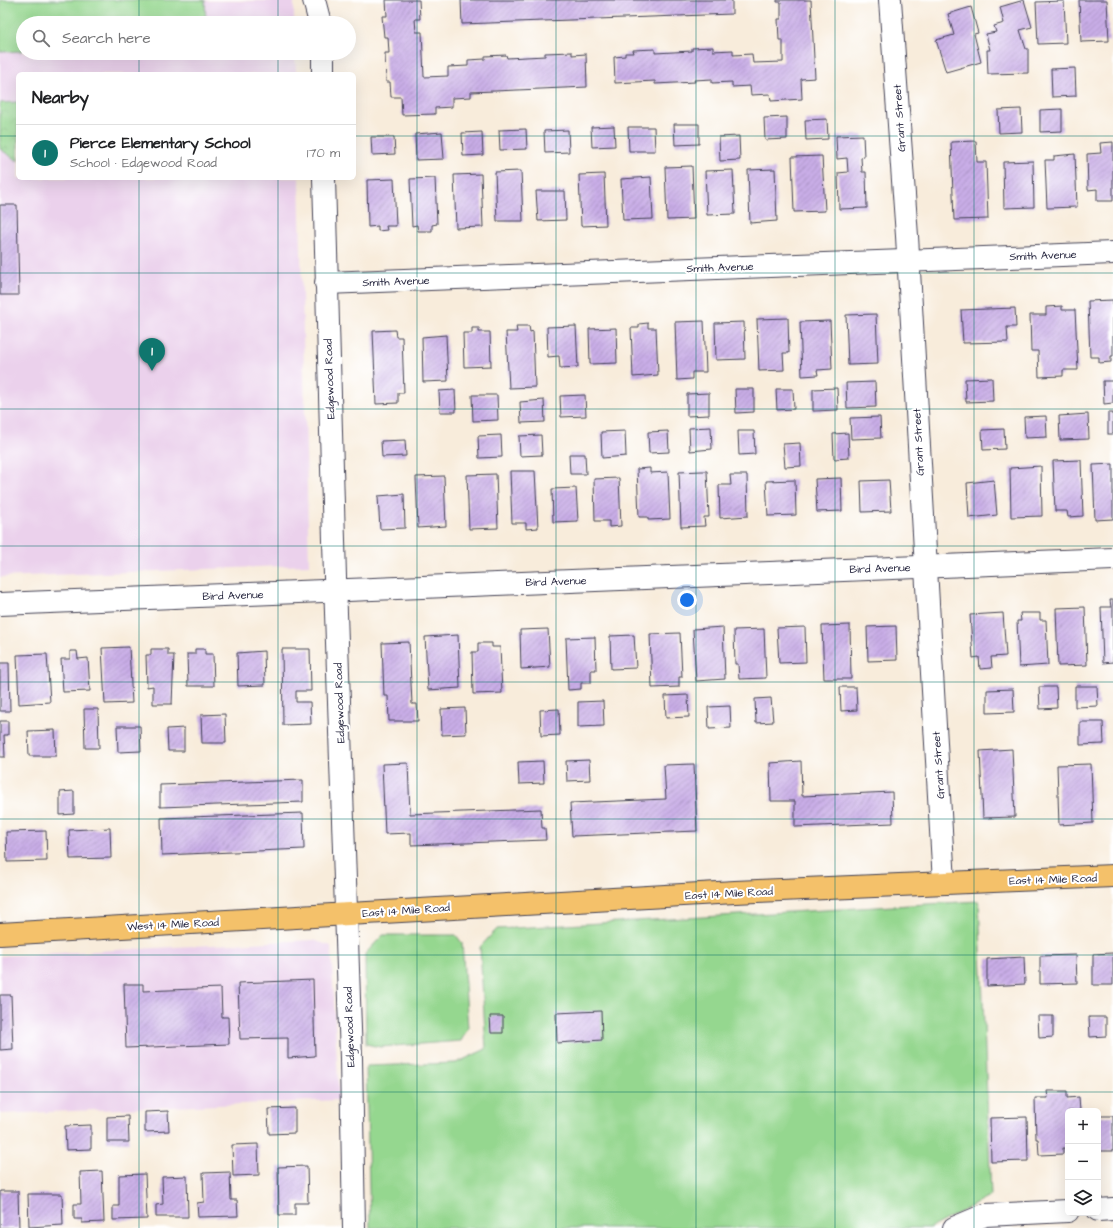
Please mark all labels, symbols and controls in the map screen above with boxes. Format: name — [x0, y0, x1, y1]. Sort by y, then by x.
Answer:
search box — [16, 16, 356, 60]
icon: search — [30, 27, 52, 49]
text: Search here — [62, 28, 151, 49]
street label: Grant Street — [890, 83, 909, 152]
text: Nearby — [32, 86, 89, 110]
text: Pierce Elementary School — [70, 133, 250, 154]
text: 1 — [44, 144, 46, 162]
text: 170 m — [307, 144, 340, 162]
text: School · Edgewood Road — [70, 154, 217, 172]
street label: Smith Avenue — [1009, 247, 1077, 264]
street label: Smith Avenue — [686, 259, 754, 276]
street label: Smith Avenue — [362, 273, 430, 290]
pin: 1 — [139, 338, 165, 371]
street label: Edgewood Road — [321, 338, 339, 419]
street label: Grant Street — [909, 407, 928, 476]
street label: Bird Avenue — [849, 560, 911, 577]
street label: Bird Avenue — [525, 573, 587, 590]
street label: Bird Avenue — [202, 587, 264, 604]
your location — [677, 590, 697, 610]
street label: Edgewood Road — [331, 662, 349, 743]
street label: Grant Street — [929, 730, 948, 799]
street label: East 14 Mile Road — [1009, 870, 1098, 889]
street label: East 14 Mile Road — [685, 884, 774, 903]
street label: East 14 Mile Road — [362, 900, 451, 921]
street label: West 14 Mile Road — [127, 915, 220, 934]
street label: Edgewood Road — [341, 986, 359, 1067]
map controls — [1065, 1108, 1101, 1216]
button: + — [1065, 1108, 1101, 1144]
button: − — [1065, 1144, 1101, 1180]
button: layers — [1065, 1180, 1101, 1216]

